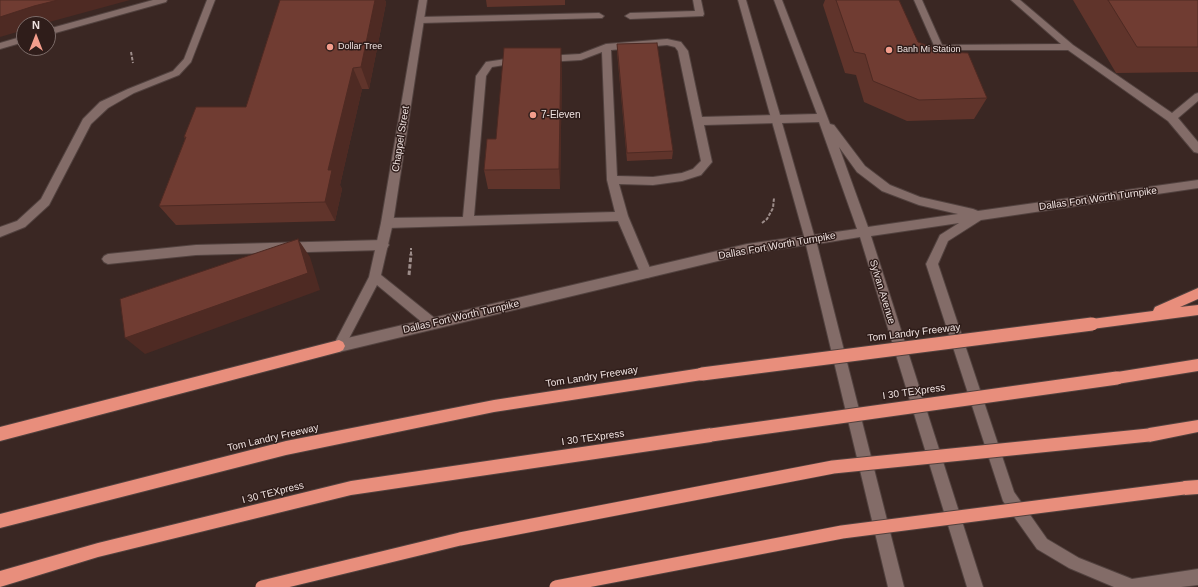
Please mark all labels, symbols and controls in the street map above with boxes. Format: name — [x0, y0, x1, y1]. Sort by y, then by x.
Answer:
north arrow — [16, 16, 56, 56]
text: N — [32, 19, 40, 31]
marker: Dollar Tree — [325, 42, 335, 52]
place label: Dollar Tree — [338, 42, 382, 52]
marker: Banh Mi Station — [884, 45, 894, 55]
place label: Banh Mi Station — [897, 45, 961, 55]
street label: Chappel Street — [390, 105, 412, 173]
place label: 7-Eleven — [541, 109, 580, 121]
marker: 7-Eleven — [528, 110, 538, 120]
street label: Dallas Fort Worth Turnpike — [1038, 185, 1158, 213]
street label: Dallas Fort Worth Turnpike — [717, 230, 837, 262]
street label: Sylvan Avenue — [867, 258, 897, 326]
street label: Dallas Fort Worth Turnpike — [402, 298, 520, 336]
street label: Tom Landry Freeway — [867, 321, 961, 345]
street label: Tom Landry Freeway — [545, 364, 639, 390]
street label: I 30 TEXpress — [882, 382, 946, 402]
street label: Tom Landry Freeway — [226, 422, 320, 454]
street label: I 30 TEXpress — [561, 428, 625, 448]
street label: I 30 TEXpress — [241, 480, 305, 506]

